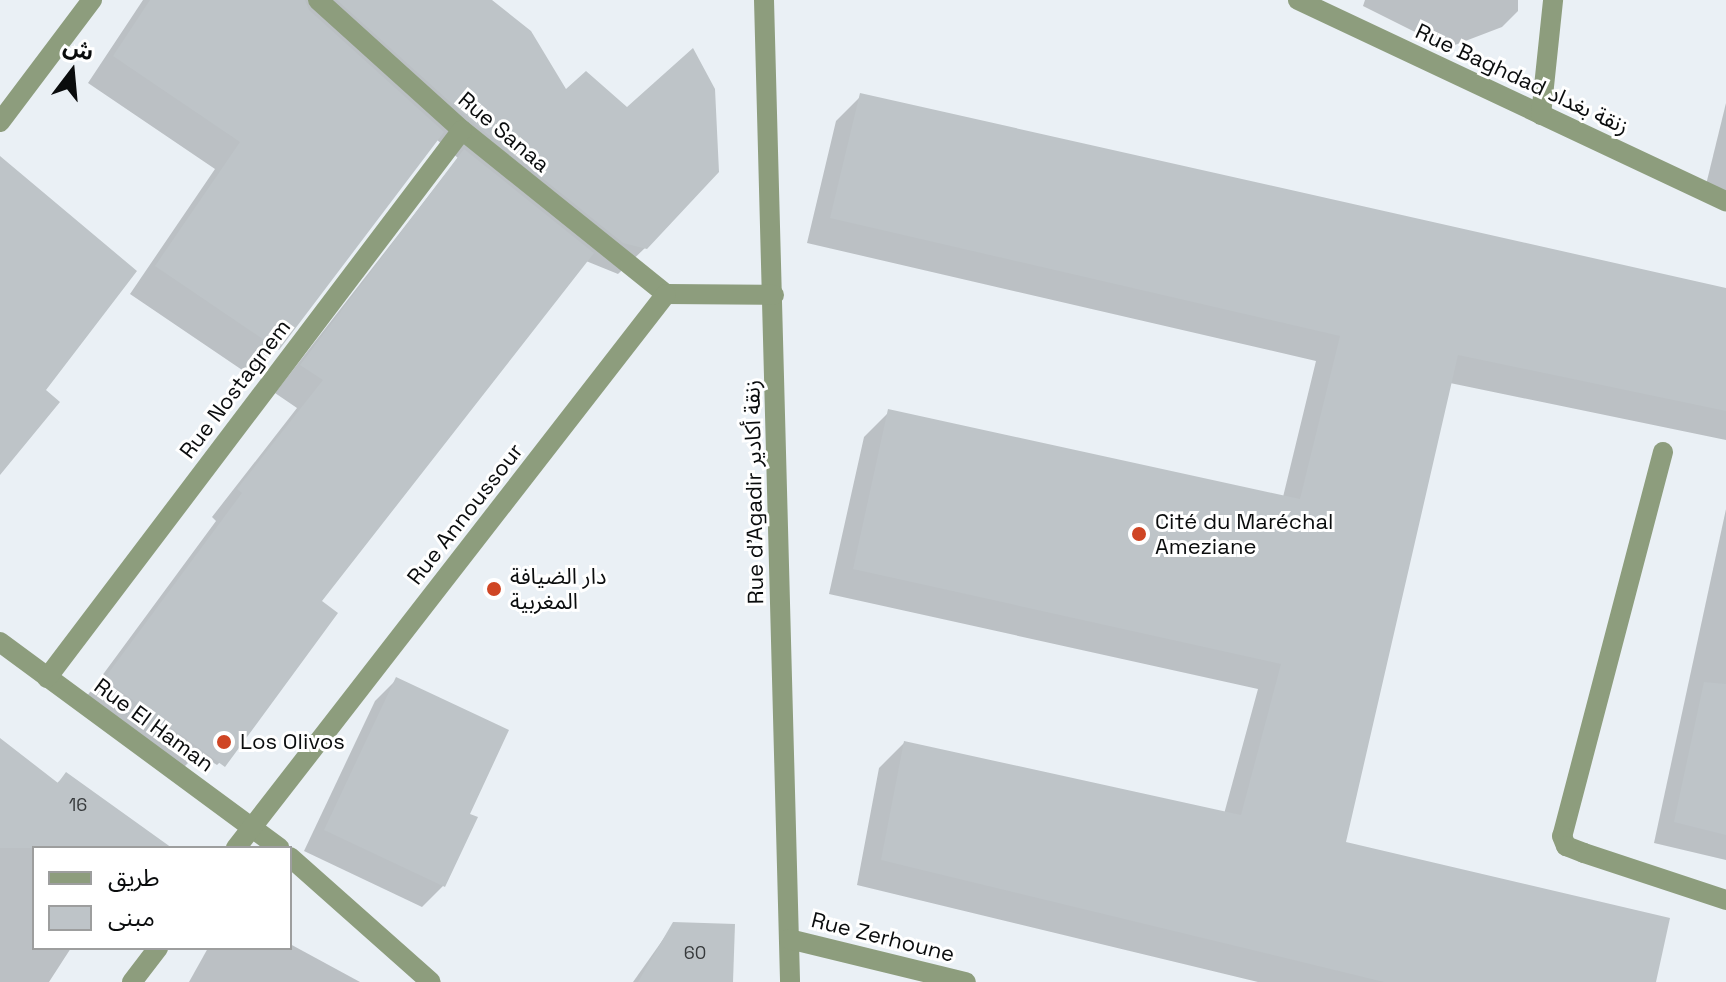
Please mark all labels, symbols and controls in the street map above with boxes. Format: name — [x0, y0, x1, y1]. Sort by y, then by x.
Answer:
street label: Rue Baghdad زنقة بغداد — [1411, 18, 1633, 140]
text: ش — [60, 31, 97, 67]
north arrow — [32, 32, 112, 112]
street label: Rue Sanaa — [453, 86, 555, 178]
street label: Rue Nostagnem — [174, 314, 296, 464]
street label: Rue d'Agadir زنقة أكادير — [739, 379, 769, 605]
street label: Rue Annoussour — [402, 438, 528, 590]
place label: Cité du Maréchal Ameziane — [1155, 508, 1333, 560]
marker: Cité du Maréchal Ameziane — [1130, 525, 1148, 543]
place label: دار الضيافة المغربية — [510, 563, 606, 614]
marker: دار الضيافة المغربية — [485, 580, 503, 598]
street label: Rue El Haman — [89, 673, 219, 777]
place label: Los Olivos — [240, 729, 345, 755]
marker: Los Olivos — [215, 733, 233, 751]
house number: 16 — [69, 794, 87, 816]
legend — [32, 846, 292, 950]
text: طريق — [108, 862, 160, 893]
text: مبنى — [108, 902, 155, 933]
street label: Rue Zerhoune — [809, 906, 957, 968]
house number: 60 — [684, 942, 706, 964]

